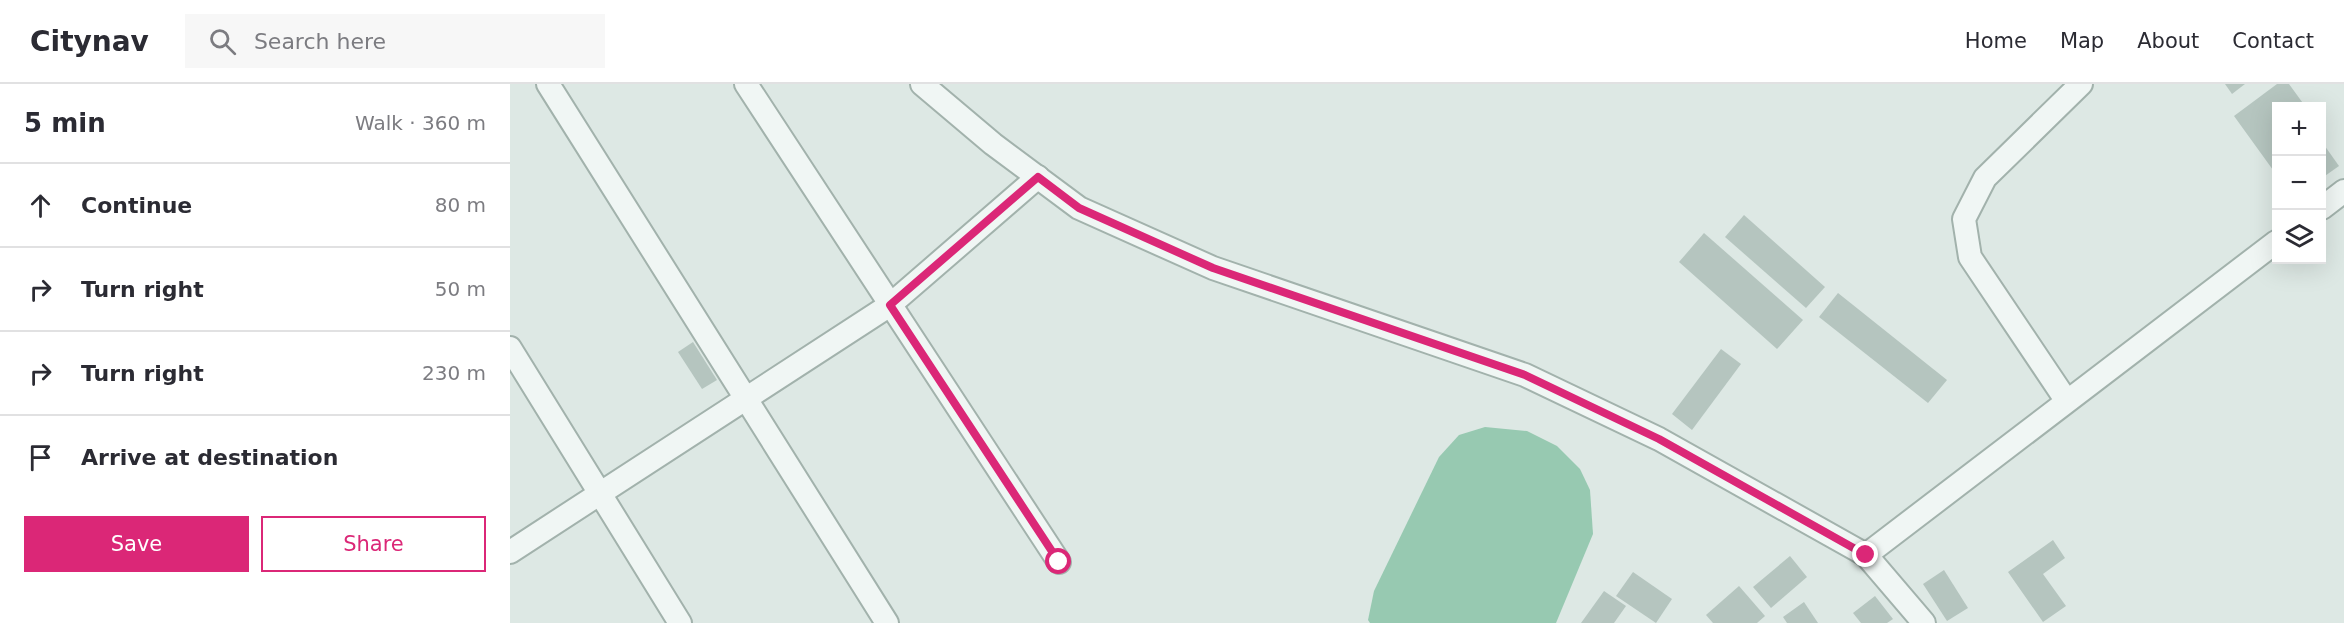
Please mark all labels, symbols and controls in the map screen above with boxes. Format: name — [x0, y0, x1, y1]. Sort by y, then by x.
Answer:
search box — [185, 14, 605, 68]
text: Citynav — [30, 25, 149, 58]
icon: search — [206, 25, 239, 58]
text: Search here — [254, 29, 386, 54]
text: Home — [1965, 29, 2027, 53]
text: Map — [2060, 29, 2104, 53]
text: About — [2137, 29, 2199, 53]
text: Contact — [2232, 29, 2314, 53]
map controls — [2272, 102, 2326, 264]
button: + — [2272, 102, 2326, 156]
text: 5 min — [24, 108, 106, 138]
text: Walk · 360 m — [355, 111, 486, 135]
button: − — [2272, 156, 2326, 210]
icon: ahead — [24, 189, 57, 222]
text: Continue — [81, 193, 192, 218]
text: 80 m — [435, 193, 486, 217]
button: layers — [2272, 210, 2326, 264]
icon: right — [24, 273, 57, 306]
text: Turn right — [81, 277, 204, 302]
text: 50 m — [435, 277, 486, 301]
icon: right — [24, 357, 57, 390]
text: Turn right — [81, 361, 204, 386]
text: 230 m — [422, 361, 486, 385]
icon: arrive — [24, 441, 57, 474]
text: Arrive at destination — [81, 445, 338, 470]
button: Save — [24, 516, 249, 572]
button: Share — [261, 516, 486, 572]
route end — [1852, 541, 1878, 567]
route start — [1045, 548, 1071, 574]

